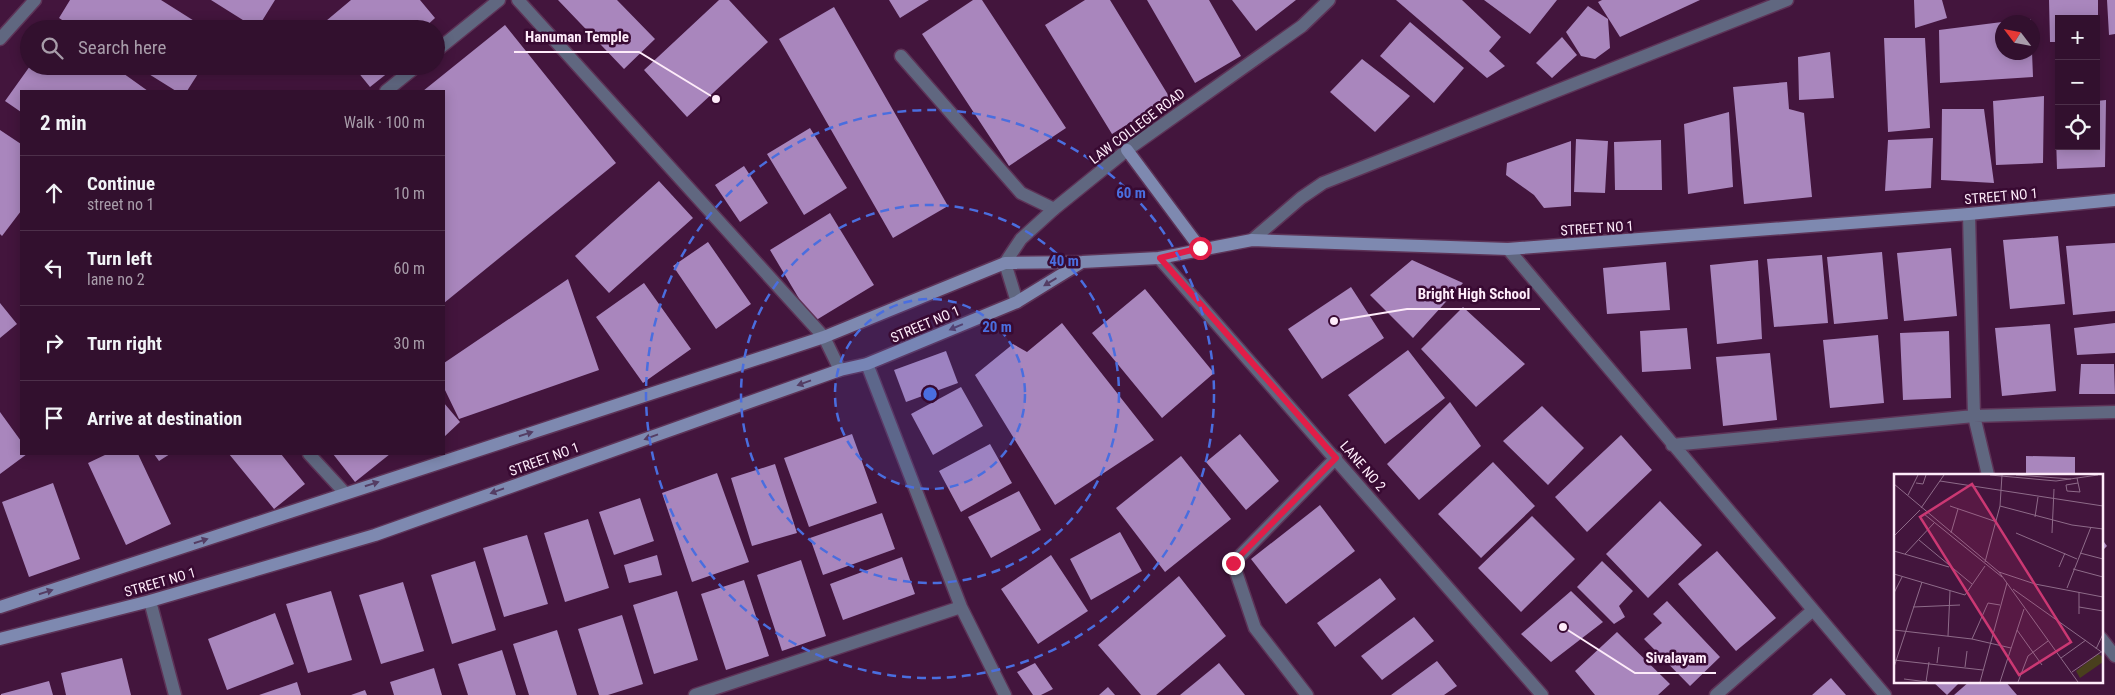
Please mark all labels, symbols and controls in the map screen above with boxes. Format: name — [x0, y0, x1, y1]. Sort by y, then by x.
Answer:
north arrow — [1995, 15, 2040, 60]
map controls — [2055, 15, 2100, 150]
button: + — [2055, 15, 2100, 60]
search box — [20, 20, 445, 75]
callout: Hanuman Temple — [514, 22, 639, 52]
text: Hanuman Temple — [525, 28, 629, 46]
icon: search — [38, 34, 66, 62]
text: Search here — [78, 36, 166, 59]
button: − — [2055, 60, 2100, 105]
street label: LAW COLLEGE ROAD — [1086, 85, 1188, 167]
button: locate — [2055, 105, 2100, 150]
text: 2 min — [40, 111, 87, 135]
text: Walk · 100 m — [344, 113, 425, 132]
text: Continue — [87, 172, 155, 195]
icon: ahead — [40, 179, 68, 207]
text: 10 m — [393, 184, 425, 203]
text: 60 m — [1116, 184, 1146, 202]
street label: STREET NO 1 — [1964, 185, 2038, 207]
text: street no 1 — [87, 195, 155, 214]
street label: STREET NO 1 — [1560, 217, 1634, 239]
route start — [1189, 237, 1212, 260]
text: Turn left — [87, 247, 152, 270]
text: 40 m — [1049, 252, 1079, 270]
icon: left — [40, 254, 68, 282]
text: 60 m — [393, 259, 425, 278]
text: lane no 2 — [87, 270, 145, 289]
one-way arrow — [1043, 277, 1056, 286]
callout: Bright High School — [1407, 279, 1540, 309]
text: Bright High School — [1418, 285, 1530, 303]
street label: STREET NO 1 — [888, 302, 962, 346]
text: 20 m — [982, 318, 1012, 336]
one-way arrow — [948, 323, 963, 331]
icon: right — [40, 329, 68, 357]
text: Turn right — [87, 332, 162, 355]
text: 30 m — [393, 334, 425, 353]
one-way arrow — [796, 380, 811, 387]
centre of rings — [921, 385, 939, 403]
icon: arrive — [40, 404, 68, 432]
text: Arrive at destination — [87, 407, 242, 430]
one-way arrow — [519, 430, 534, 438]
one-way arrow — [643, 434, 658, 441]
street label: LANE NO 2 — [1337, 438, 1389, 494]
street label: STREET NO 1 — [507, 439, 581, 479]
inset map — [1894, 474, 2102, 682]
one-way arrow — [364, 480, 379, 488]
one-way arrow — [490, 488, 505, 496]
one-way arrow — [193, 537, 208, 544]
route end — [1222, 552, 1245, 575]
street label: STREET NO 1 — [122, 564, 198, 600]
one-way arrow — [39, 587, 54, 595]
callout: Sivalayam — [1635, 643, 1716, 673]
text: Sivalayam — [1645, 649, 1707, 667]

